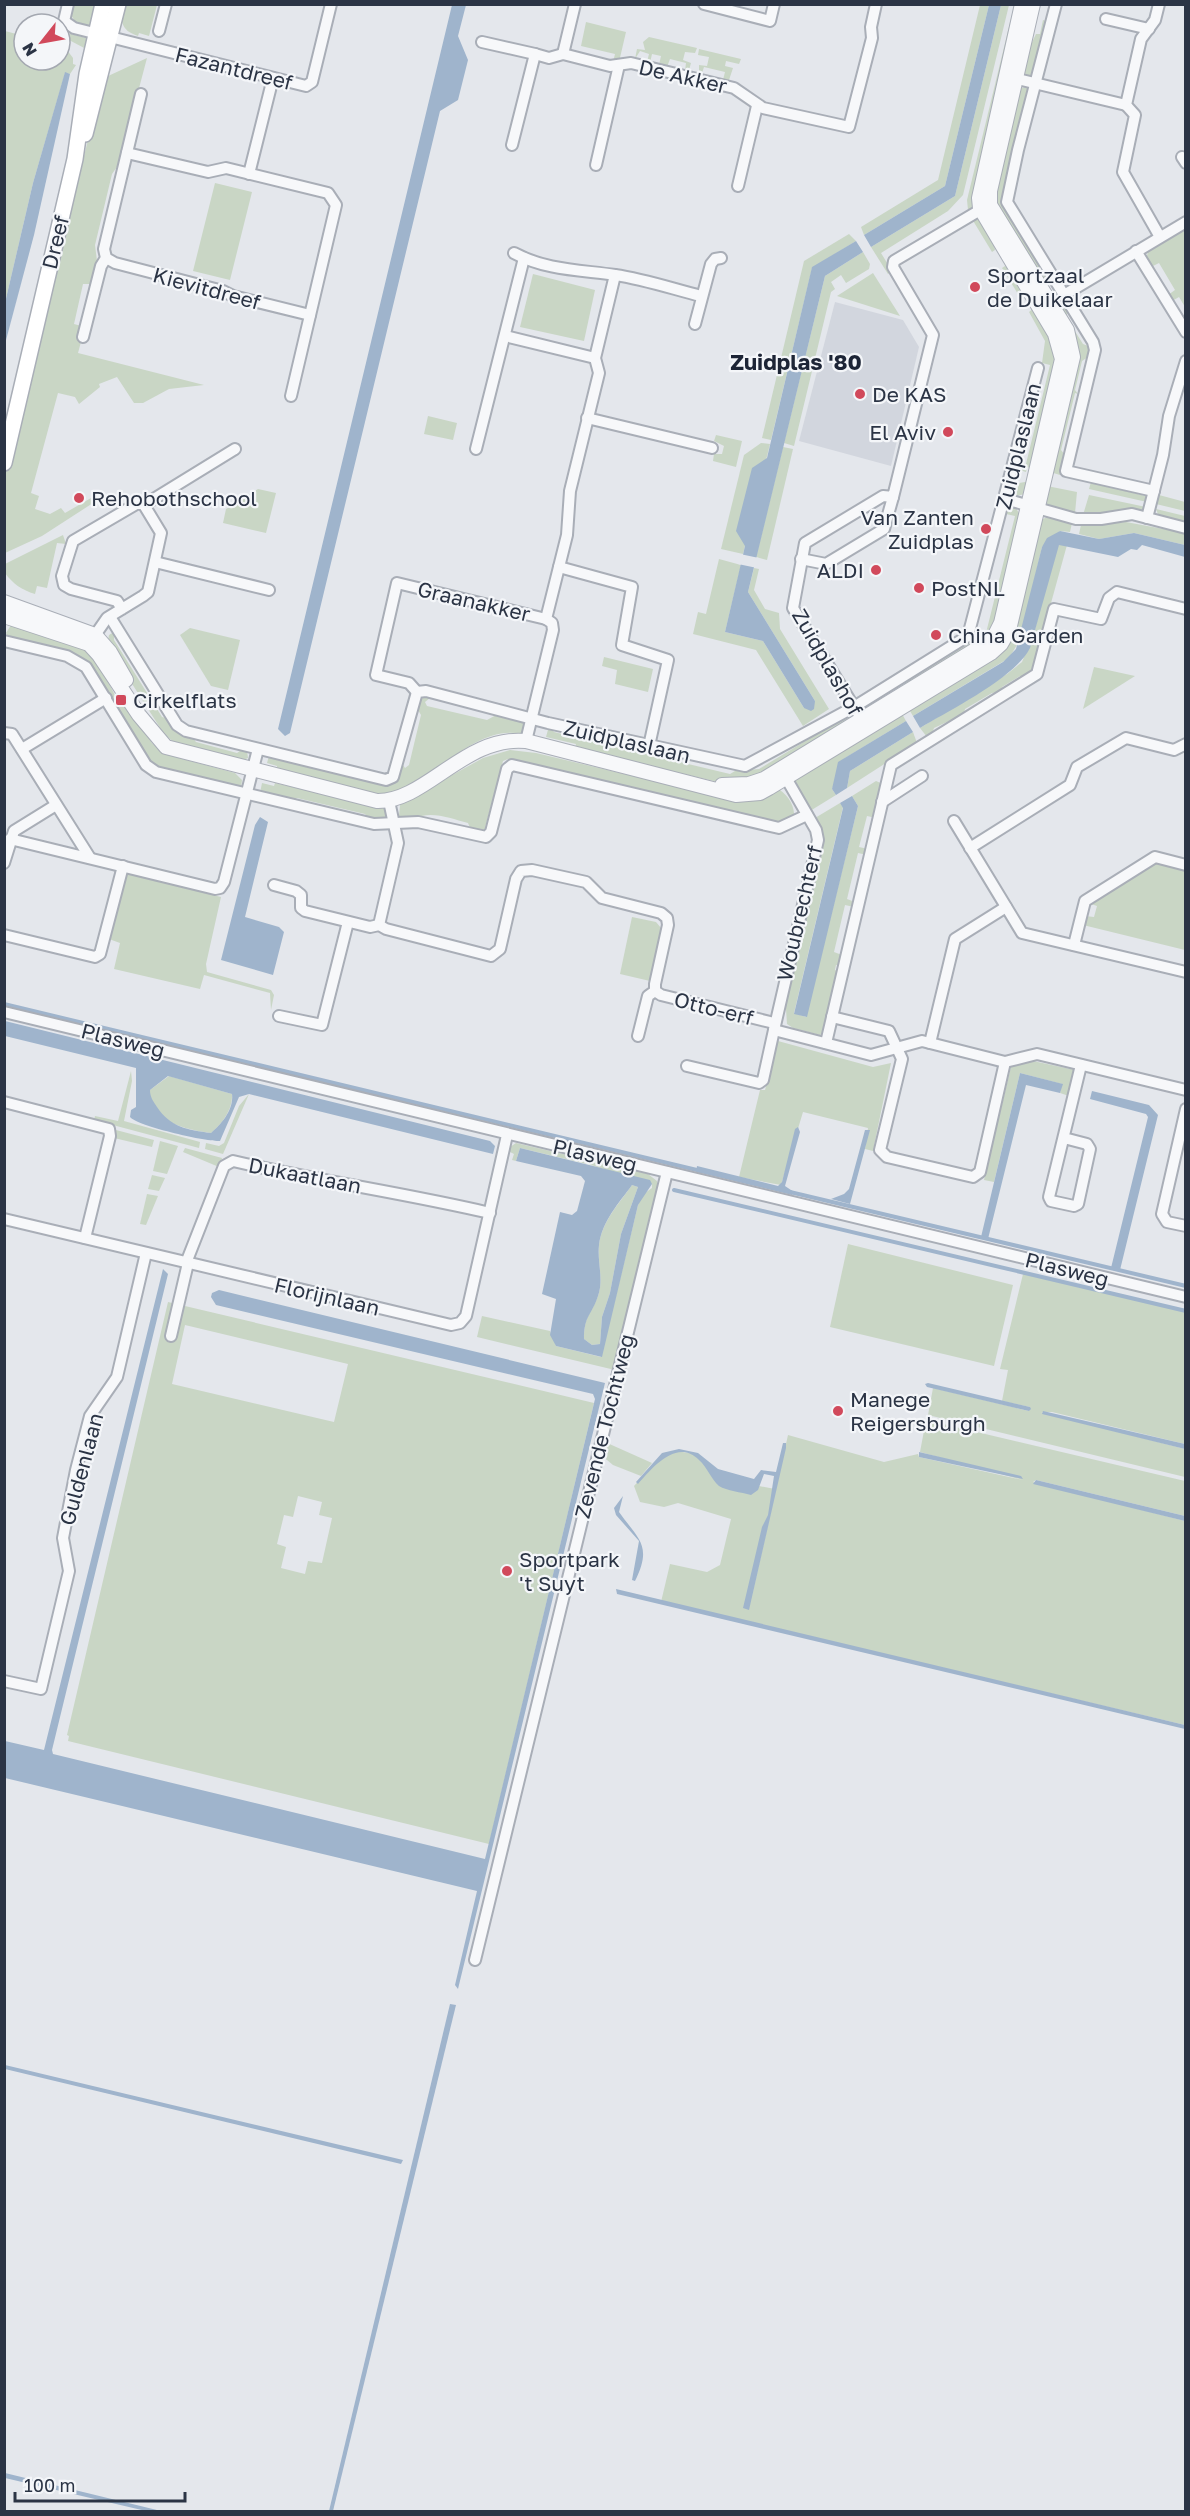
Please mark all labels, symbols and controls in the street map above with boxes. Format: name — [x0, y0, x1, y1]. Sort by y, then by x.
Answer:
north arrow — [12, 12, 72, 72]
text: N — [17, 39, 41, 60]
street label: Fazantdreef — [172, 41, 296, 95]
street label: De Akker — [636, 53, 730, 99]
street label: Dreef — [36, 212, 74, 272]
street label: Kievitdreef — [150, 261, 264, 315]
place label: Sportzaal de Duikelaar — [987, 262, 1113, 312]
marker: Sportzaal de Duikelaar — [968, 280, 982, 294]
district label: Zuidplas '80 — [730, 348, 862, 375]
street label: Zuidplaslaan — [990, 380, 1046, 512]
place label: De KAS — [872, 381, 946, 407]
marker: De KAS — [853, 387, 867, 401]
place label: El Aviv — [869, 419, 936, 445]
marker: El Aviv — [941, 425, 955, 439]
place label: Rehobothschool — [91, 485, 257, 511]
marker: Rehobothschool — [72, 491, 86, 505]
place label: Van Zanten Zuidplas — [860, 504, 974, 554]
marker: Van Zanten Zuidplas — [979, 522, 993, 536]
place label: ALDI — [817, 557, 864, 583]
marker: ALDI — [869, 563, 883, 577]
street label: Graanakker — [415, 575, 533, 627]
place label: PostNL — [931, 575, 1005, 601]
marker: PostNL — [912, 581, 926, 595]
street label: Zuidplashof — [787, 604, 869, 720]
place label: China Garden — [948, 622, 1084, 648]
marker: China Garden — [929, 628, 943, 642]
place label: Cirkelflats — [133, 687, 237, 713]
marker: Cirkelflats — [114, 693, 128, 707]
street label: Zuidplaslaan — [561, 714, 693, 768]
street label: Woubrechterf — [771, 842, 827, 984]
street label: Otto-erf — [671, 986, 757, 1031]
street label: Plasweg — [78, 1017, 168, 1063]
street label: Plasweg — [550, 1133, 640, 1177]
street label: Dukaatlaan — [246, 1151, 364, 1199]
street label: Plasweg — [1022, 1246, 1112, 1292]
street label: Florijnlaan — [272, 1271, 382, 1321]
street label: Zevende Tochtweg — [569, 1331, 639, 1521]
place label: Manege Reigersburgh — [850, 1386, 986, 1436]
marker: Manege Reigersburgh — [831, 1404, 845, 1418]
street label: Guldenlaan — [54, 1410, 108, 1528]
place label: Sportpark 't Suyt — [519, 1546, 620, 1596]
marker: Sportpark 't Suyt — [500, 1564, 514, 1578]
scale bar — [15, 2465, 184, 2503]
text: 100 m — [24, 2474, 75, 2496]

